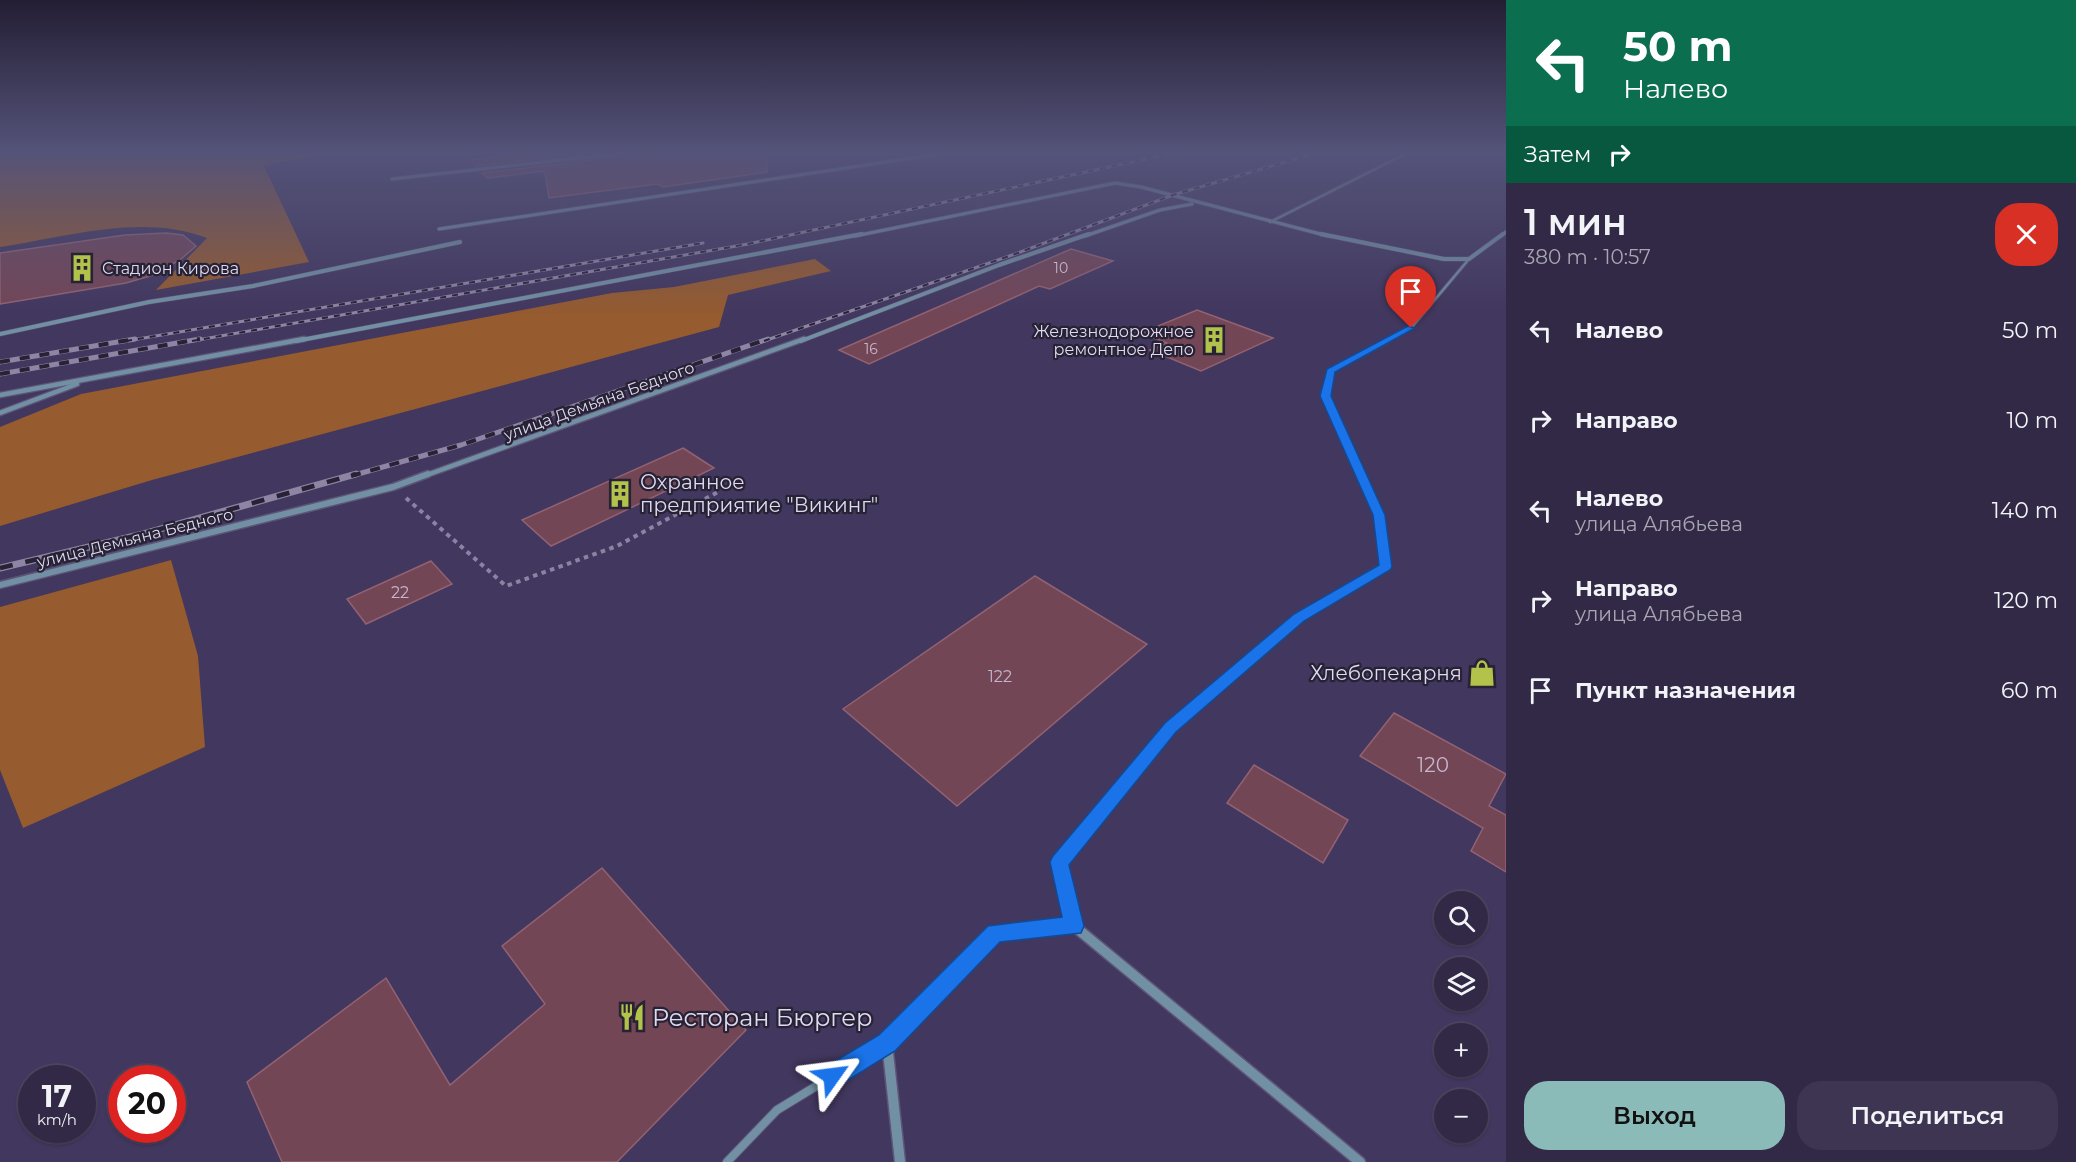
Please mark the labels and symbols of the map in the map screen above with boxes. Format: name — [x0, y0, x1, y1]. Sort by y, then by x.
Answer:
building icon: Стадион Кирова — [67, 253, 97, 283]
place label: Стадион Кирова — [102, 259, 239, 278]
house number: 10 — [1054, 259, 1068, 277]
pin — [1385, 266, 1436, 328]
place label: Железнодорожное ремонтное Депо — [1034, 322, 1194, 359]
building icon: Железнодорожное ремонтное Депо — [1199, 325, 1229, 355]
house number: 16 — [864, 340, 878, 358]
street label: улица Демьяна Бедного — [500, 358, 697, 445]
place label: Охранное предприятие "Викинг" — [640, 470, 878, 517]
building icon: Охранное предприятие "Викинг" — [605, 479, 635, 509]
street label: улица Демьяна Бедного — [34, 504, 235, 572]
house number: 22 — [391, 583, 409, 602]
shop icon: Хлебопекарня — [1467, 658, 1497, 688]
place label: Хлебопекарня — [1310, 661, 1462, 685]
house number: 122 — [988, 667, 1012, 686]
house number: 120 — [1417, 753, 1449, 777]
restaurant icon: Ресторан Бюргер — [617, 1002, 647, 1032]
place label: Ресторан Бюргер — [652, 1003, 873, 1032]
position arrow — [800, 1044, 864, 1108]
speed limit sign: 20 — [108, 1065, 186, 1143]

